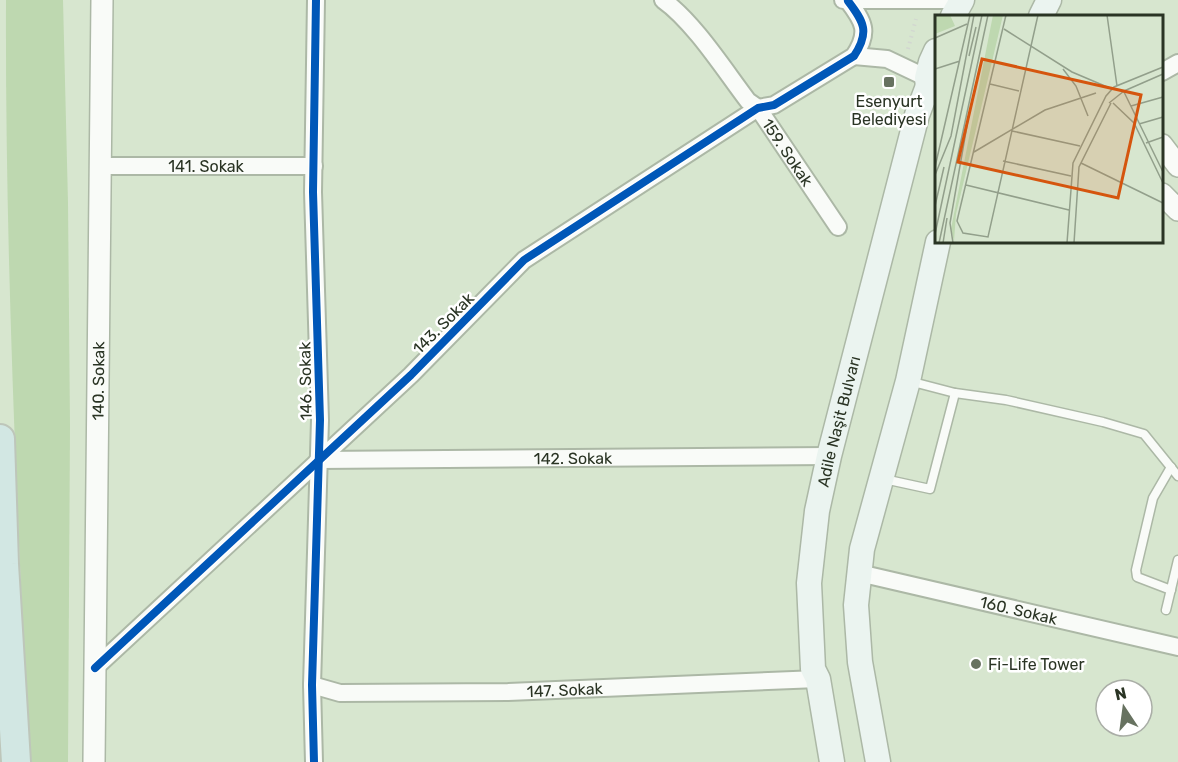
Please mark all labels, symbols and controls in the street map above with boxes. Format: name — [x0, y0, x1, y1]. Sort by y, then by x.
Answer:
inset map — [935, 15, 1163, 243]
marker: Esenyurt Belediyesi — [882, 75, 896, 89]
place label: Esenyurt Belediyesi — [851, 92, 927, 129]
street label: 159. Sokak — [758, 115, 817, 190]
street label: 141. Sokak — [168, 157, 245, 176]
street label: 143. Sokak — [409, 288, 478, 358]
street label: 140. Sokak — [89, 341, 108, 421]
street label: 146. Sokak — [295, 341, 316, 421]
street label: Adile Naşit Bulvarı — [813, 354, 864, 489]
street label: 142. Sokak — [534, 449, 613, 468]
street label: 160. Sokak — [978, 592, 1060, 629]
place label: Fi-Life Tower — [988, 655, 1085, 674]
marker: Fi-Life Tower — [969, 657, 983, 671]
north arrow — [1094, 678, 1154, 738]
street label: 147. Sokak — [526, 679, 604, 701]
text: N — [1113, 683, 1128, 704]

